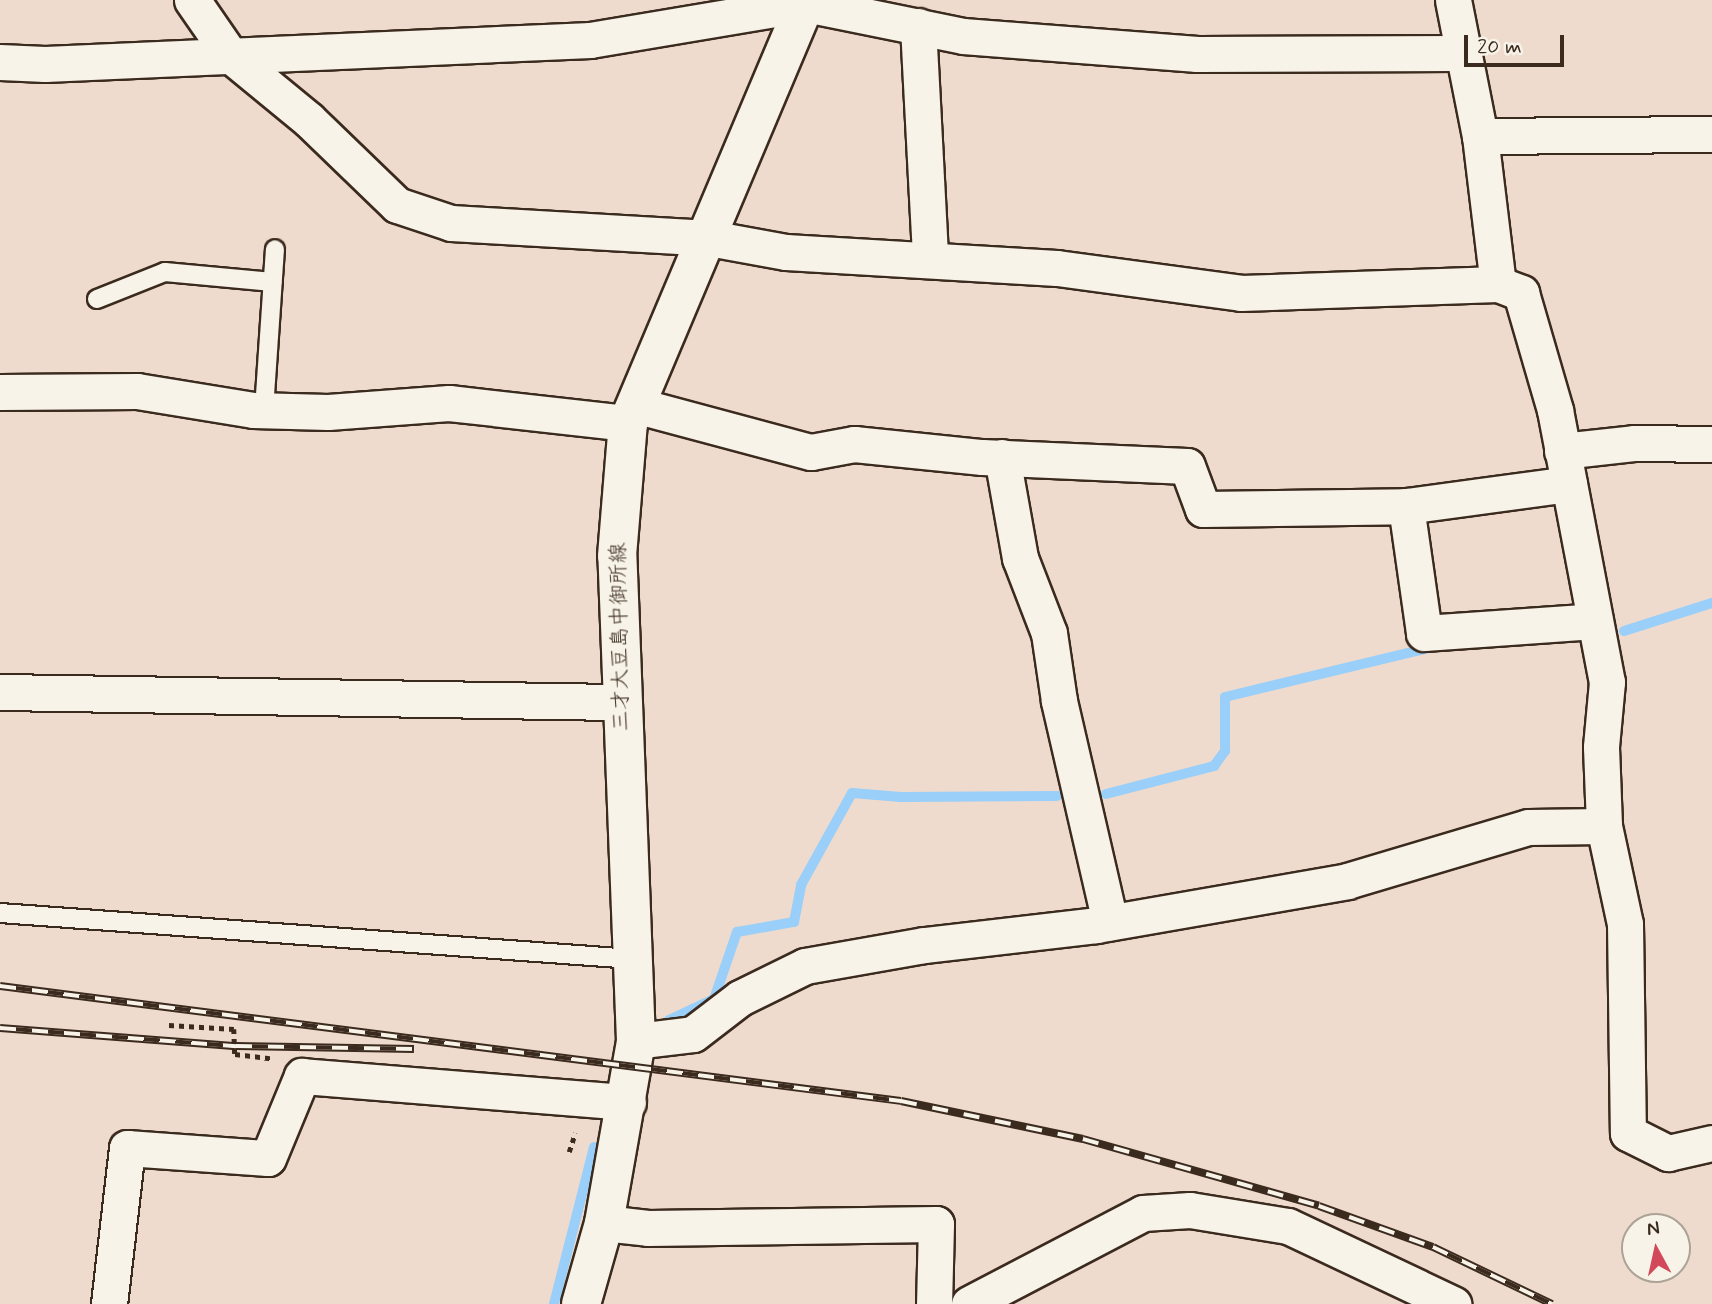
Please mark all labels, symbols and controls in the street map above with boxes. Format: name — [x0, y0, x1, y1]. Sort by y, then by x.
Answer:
scale bar — [1467, 21, 1567, 65]
text: 20 m — [1477, 33, 1522, 61]
street label: 三才大豆島中御所線 — [606, 542, 634, 732]
north arrow — [1621, 1213, 1691, 1283]
text: N — [1645, 1215, 1661, 1242]

